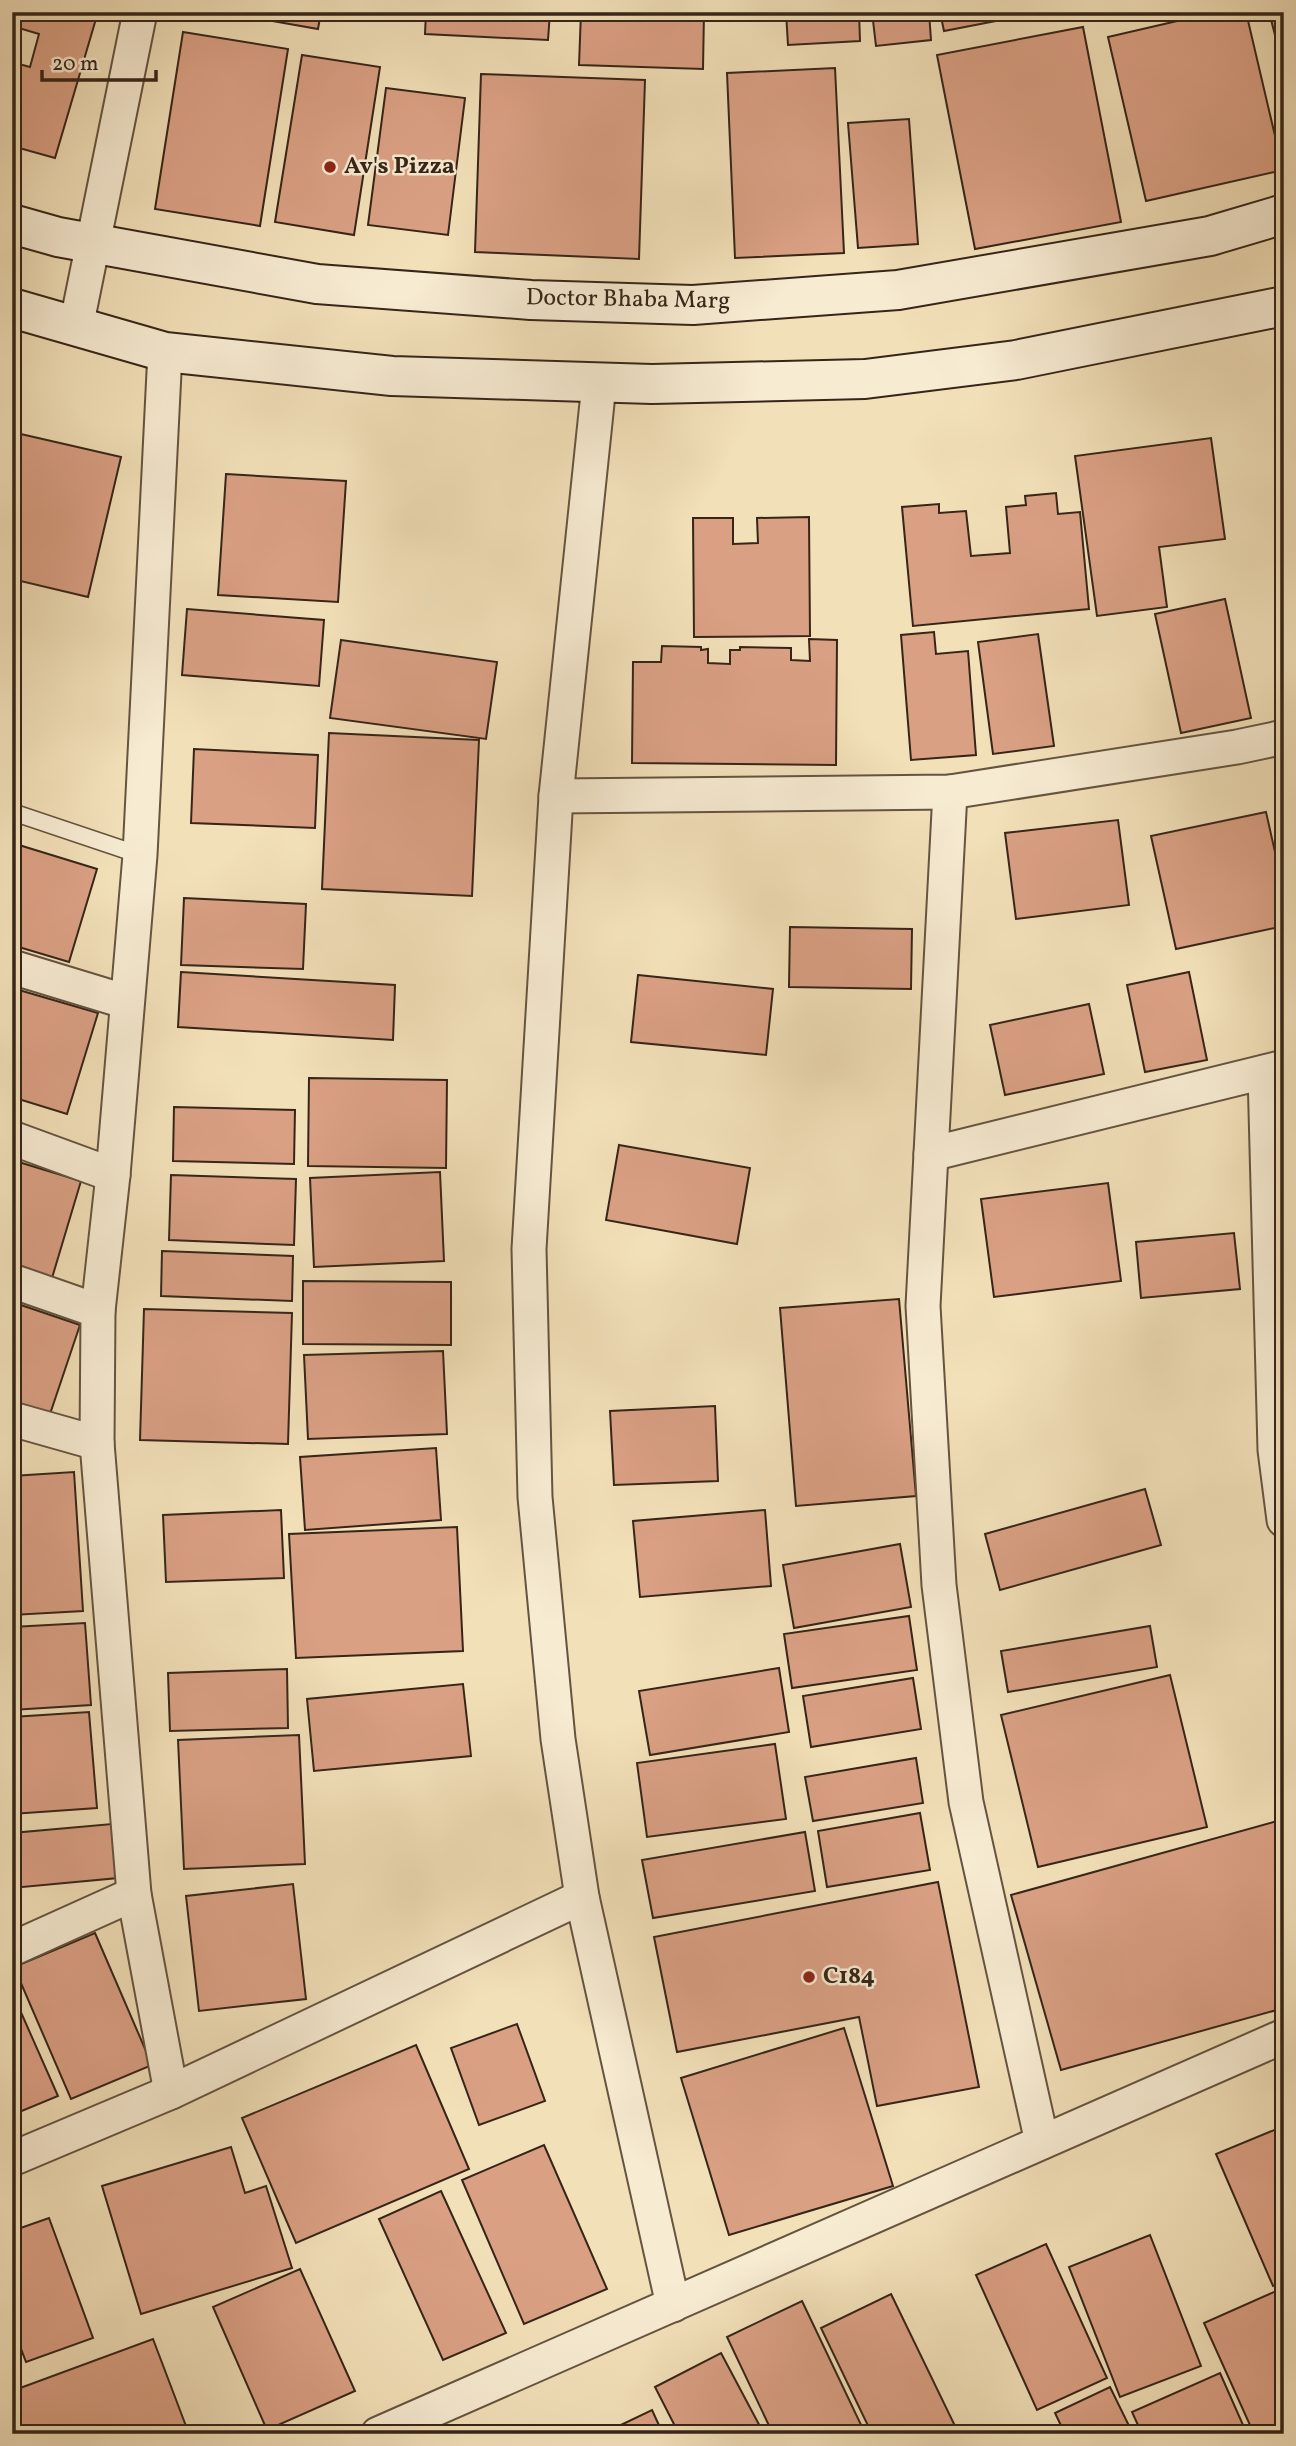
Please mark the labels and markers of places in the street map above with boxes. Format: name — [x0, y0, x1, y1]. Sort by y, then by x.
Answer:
place label: Av's Pizza — [344, 150, 455, 184]
marker: Av's Pizza — [322, 159, 338, 175]
place label: C184 — [823, 1960, 875, 1994]
marker: C184 — [801, 1969, 817, 1985]

